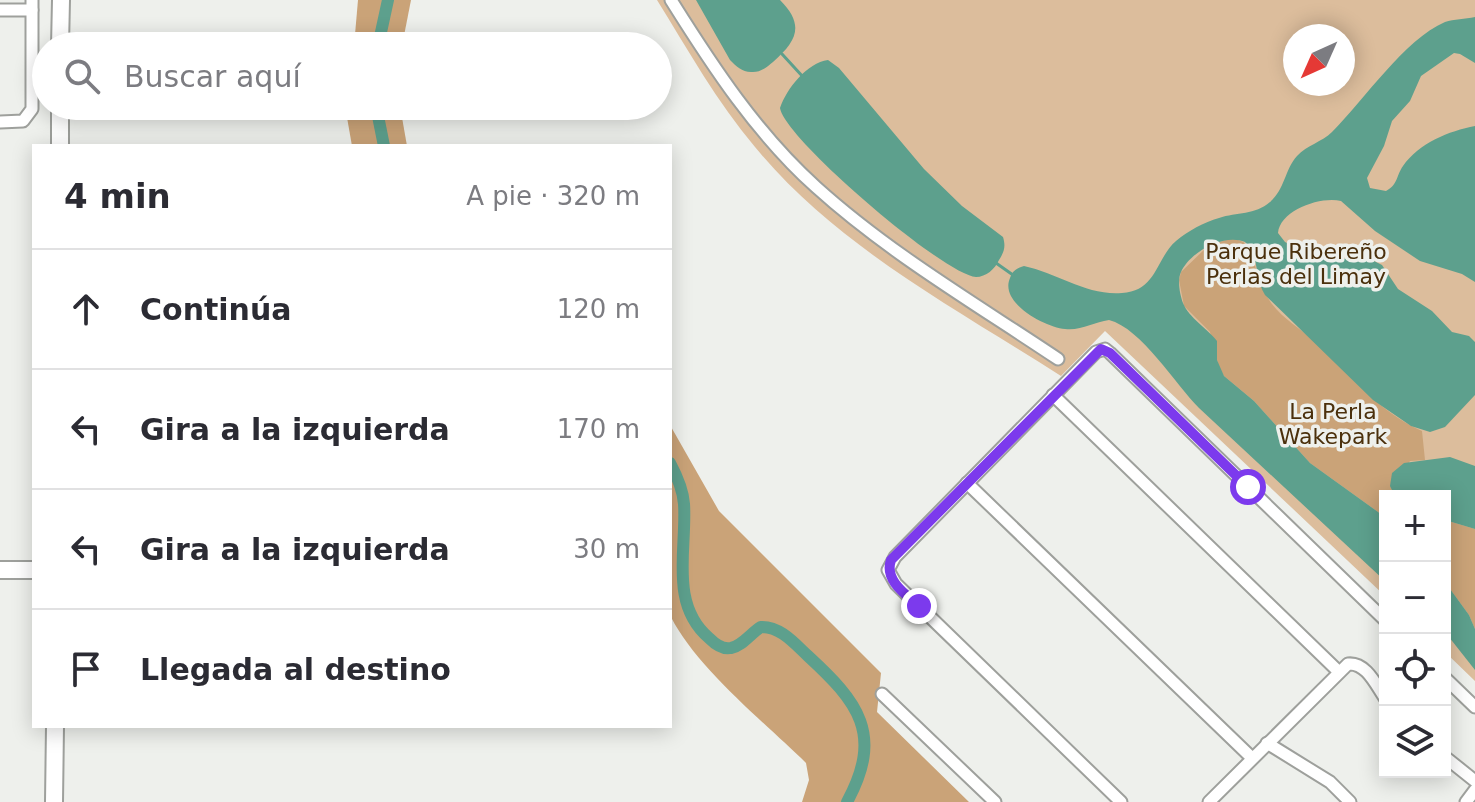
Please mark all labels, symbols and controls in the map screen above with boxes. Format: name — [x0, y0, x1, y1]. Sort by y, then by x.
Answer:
north arrow — [1283, 24, 1355, 96]
search box — [32, 32, 672, 120]
icon: search — [60, 54, 104, 98]
text: Buscar aquí — [124, 59, 301, 94]
text: 4 min — [64, 176, 171, 216]
text: A pie · 320 m — [466, 181, 640, 211]
park label: Parque Ribereño Perlas del Limay — [1205, 239, 1387, 289]
icon: ahead — [64, 287, 108, 331]
text: Continúa — [140, 292, 292, 327]
text: 120 m — [557, 294, 640, 324]
park label: La Perla Wakepark — [1279, 399, 1388, 449]
icon: left — [64, 407, 108, 451]
text: Gira a la izquierda — [140, 412, 450, 447]
text: 170 m — [557, 414, 640, 444]
route start — [1230, 469, 1266, 505]
map controls — [1379, 490, 1451, 778]
button: + — [1379, 490, 1451, 562]
icon: left — [64, 527, 108, 571]
text: Gira a la izquierda — [140, 532, 450, 567]
text: 30 m — [573, 534, 640, 564]
button: − — [1379, 562, 1451, 634]
route end — [901, 588, 937, 624]
button: locate — [1379, 634, 1451, 706]
icon: arrive — [64, 647, 108, 691]
text: Llegada al destino — [140, 652, 451, 687]
button: layers — [1379, 706, 1451, 778]

